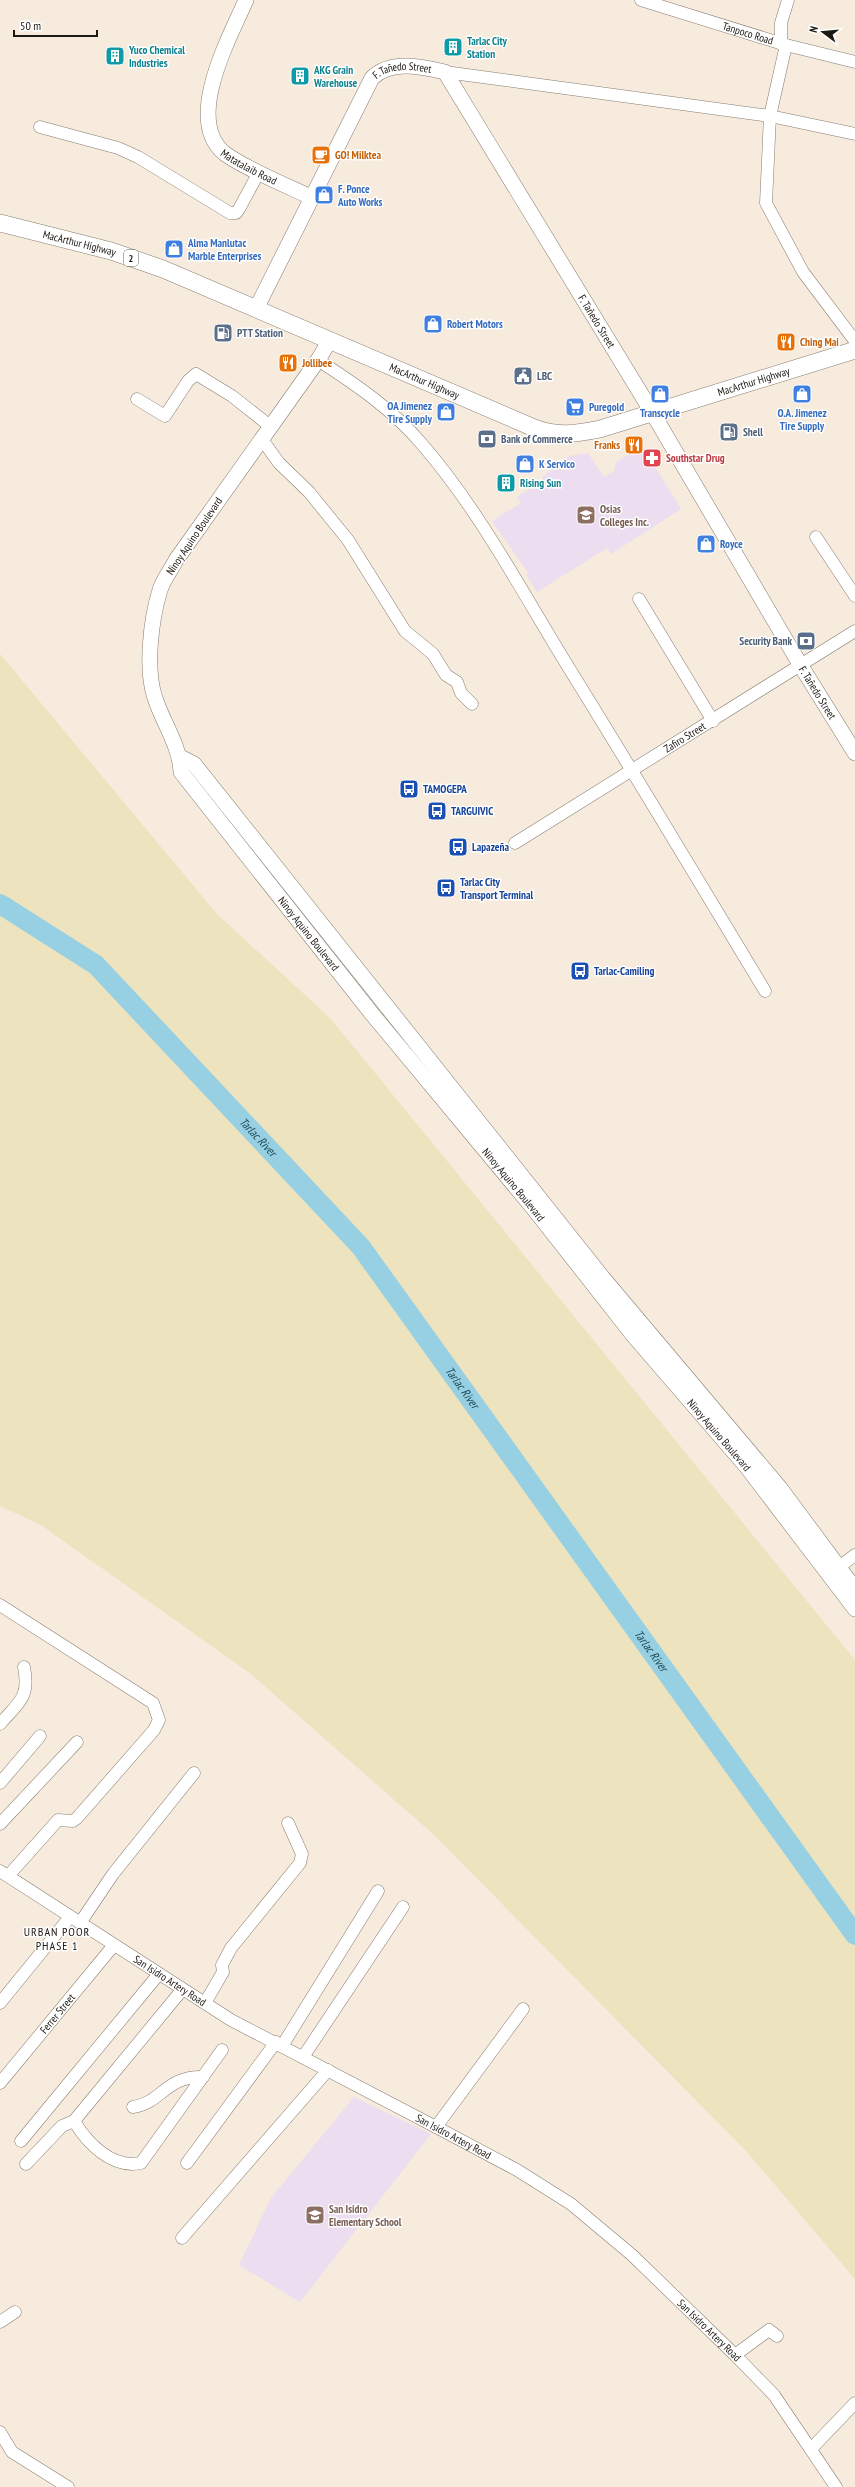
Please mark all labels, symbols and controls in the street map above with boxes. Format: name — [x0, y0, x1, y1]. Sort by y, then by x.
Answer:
scale bar — [14, 12, 97, 38]
north arrow — [803, 12, 843, 52]
text: 50 m — [20, 18, 41, 33]
street label: Tanpoco Road — [721, 19, 775, 48]
text: N — [806, 24, 821, 34]
place label: Tarlac City Station — [467, 34, 507, 61]
building icon: Tarlac City Station — [442, 36, 464, 58]
place label: Yuco Chemical Industries — [128, 43, 185, 70]
building icon: Yuco Chemical Industries — [104, 45, 126, 67]
street label: F. Tañedo Street — [369, 59, 433, 82]
place label: AKG Grain Warehouse — [313, 63, 357, 90]
building icon: AKG Grain Warehouse — [289, 65, 311, 87]
cafe icon: GO! Milktea — [310, 144, 332, 166]
street label: Matatalaib Road — [218, 146, 279, 188]
place label: GO! Milktea — [335, 148, 382, 162]
place label: F. Ponce Auto Works — [337, 182, 383, 209]
shop icon: F. Ponce Auto Works — [313, 184, 335, 206]
street label: MacArthur Highway — [42, 227, 119, 260]
place label: Alma Manlutac Marble Enterprises — [187, 236, 262, 263]
shop icon: Alma Manlutac Marble Enterprises — [163, 238, 185, 260]
road number: 2 — [124, 250, 138, 266]
street label: F. Tañedo Street — [575, 292, 618, 351]
shop icon: Robert Motors — [422, 313, 444, 335]
place label: Robert Motors — [447, 317, 503, 331]
fuel station icon: PTT Station — [212, 322, 234, 344]
place label: PTT Station — [237, 326, 283, 340]
restaurant icon: Ching Mai — [775, 331, 797, 353]
place label: Ching Mai — [800, 335, 839, 349]
restaurant icon: Jollibee — [277, 352, 299, 374]
place label: Jollibee — [301, 356, 332, 370]
street label: MacArthur Highway — [387, 360, 462, 402]
street label: MacArthur Highway — [716, 363, 792, 399]
public building icon: LBC — [512, 365, 534, 387]
place label: LBC — [537, 369, 552, 383]
shop icon: Transcycle — [649, 383, 671, 405]
shop icon: O.A. Jimenez Tire Supply — [791, 383, 813, 405]
supermarket icon: Puregold — [564, 396, 586, 418]
place label: OA Jimenez Tire Supply — [387, 399, 433, 426]
place label: Puregold — [589, 400, 624, 414]
shop icon: OA Jimenez Tire Supply — [435, 401, 457, 423]
place label: Transcycle — [640, 406, 680, 420]
place label: O.A. Jimenez Tire Supply — [777, 406, 827, 433]
fuel station icon: Shell — [718, 421, 740, 443]
place label: Shell — [743, 425, 763, 439]
bank icon: Bank of Commerce — [476, 428, 498, 450]
place label: Bank of Commerce — [501, 432, 573, 446]
restaurant icon: Franks — [623, 434, 645, 456]
place label: Franks — [594, 438, 620, 452]
pharmacy icon: Southstar Drug — [641, 447, 663, 469]
place label: Southstar Drug — [666, 451, 725, 465]
shop icon: K Servico — [514, 453, 536, 475]
place label: K Servico — [539, 457, 575, 471]
building icon: Rising Sun — [495, 472, 517, 494]
place label: Rising Sun — [520, 476, 561, 490]
street label: Ninoy Aquino Boulevard — [163, 494, 225, 577]
place label: Osias Colleges Inc. — [600, 502, 649, 529]
school or university icon: Osias Colleges Inc. — [575, 504, 597, 526]
shop icon: Royce — [695, 533, 717, 555]
place label: Royce — [720, 537, 743, 551]
bank icon: Security Bank — [795, 630, 817, 652]
place label: Security Bank — [739, 634, 792, 648]
street label: F. Tañedo Street — [796, 663, 839, 722]
street label: Zafiro Street — [661, 719, 708, 756]
bus stop icon: TAMOGEPA — [398, 778, 420, 800]
place label: TAMOGEPA — [423, 782, 467, 796]
bus stop icon: TARGUIVIC — [426, 800, 448, 822]
place label: TARGUIVIC — [451, 804, 493, 818]
bus stop icon: Lapazeña — [447, 836, 469, 858]
place label: Lapazeña — [472, 840, 509, 854]
place label: Tarlac City Transport Terminal — [460, 875, 533, 902]
bus stop icon: Tarlac City Transport Terminal — [435, 877, 457, 899]
street label: Ninoy Aquino Boulevard — [275, 894, 342, 974]
bus stop icon: Tarlac-Camiling — [569, 960, 591, 982]
place label: Tarlac-Camiling — [594, 964, 654, 978]
water label: Tarlac River — [236, 1114, 281, 1161]
street label: Ninoy Aquino Boulevard — [479, 1145, 548, 1224]
water label: Tarlac River — [442, 1364, 484, 1413]
street label: Ninoy Aquino Boulevard — [684, 1396, 754, 1474]
water label: Tarlac River — [631, 1627, 673, 1676]
district label: URBAN POOR PHASE 1 — [24, 1924, 90, 1953]
street label: San Isidro Artery Road — [131, 1952, 209, 2009]
street label: Ferrer Street — [37, 1991, 78, 2037]
street label: San Isidro Artery Road — [413, 2111, 494, 2162]
place label: San Isidro Elementary School — [329, 2202, 402, 2229]
school or university icon: San Isidro Elementary School — [304, 2204, 326, 2226]
street label: San Isidro Artery Road — [675, 2296, 744, 2364]

